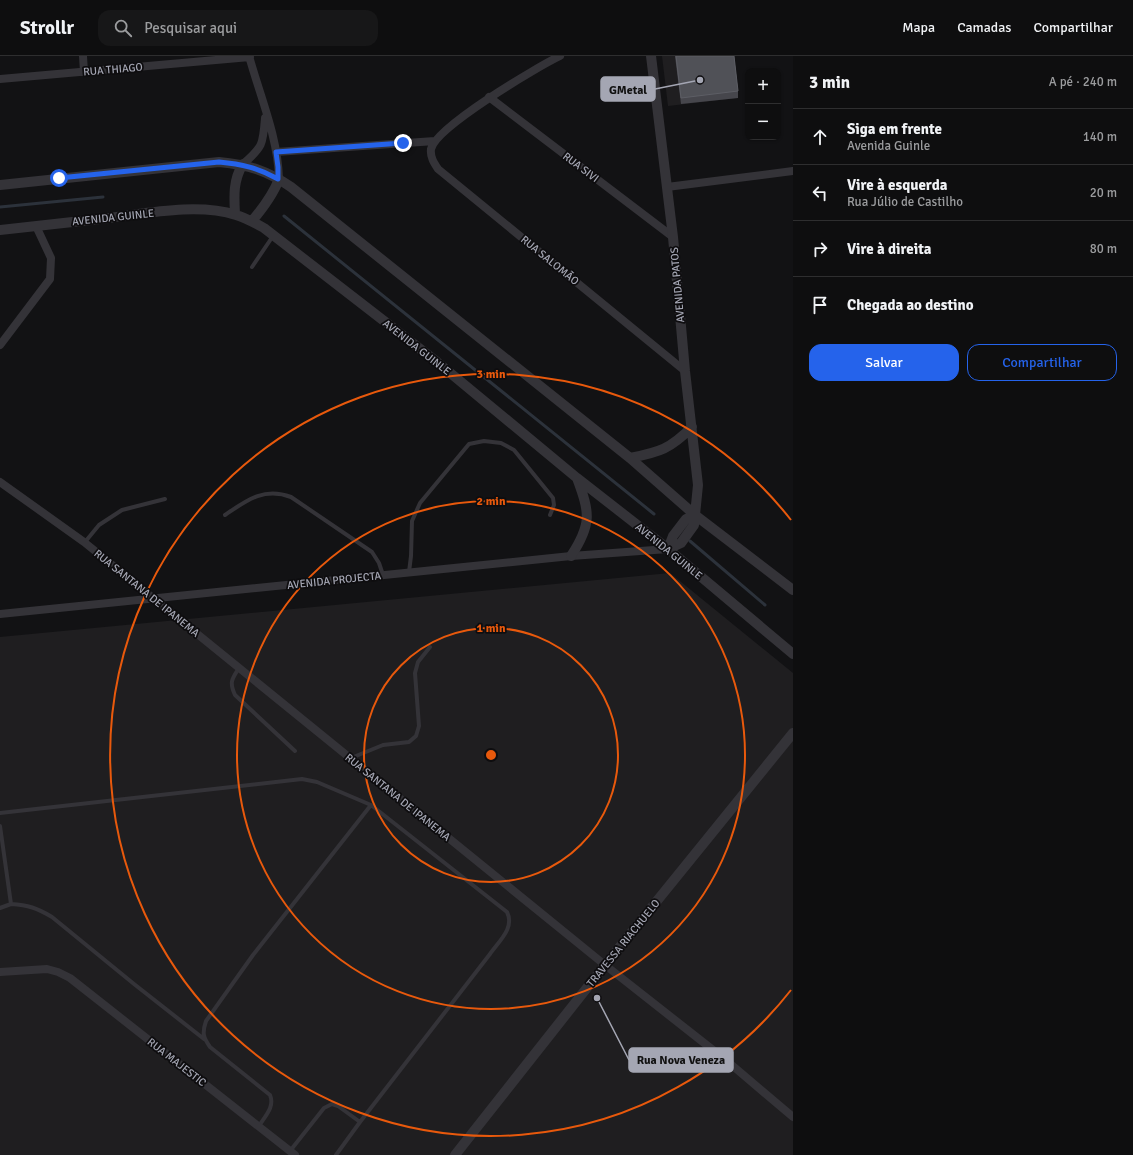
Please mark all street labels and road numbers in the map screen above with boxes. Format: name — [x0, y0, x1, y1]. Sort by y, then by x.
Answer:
street label: RUA THIAGO — [83, 60, 143, 79]
street label: RUA SIVI — [560, 150, 601, 185]
street label: AVENIDA GUINLE — [71, 207, 155, 228]
street label: RUA SALOMÃO — [518, 233, 581, 288]
street label: AVENIDA PATOS — [668, 247, 687, 323]
street label: AVENIDA GUINLE — [380, 317, 453, 378]
street label: AVENIDA GUINLE — [633, 520, 705, 582]
street label: RUA SANTANA DE IPANEMA — [91, 547, 202, 640]
street label: AVENIDA PROJECTA — [286, 569, 382, 592]
street label: RUA SANTANA DE IPANEMA — [342, 751, 453, 844]
street label: TRAVESSA RIACHUELO — [584, 897, 663, 990]
street label: RUA MAJESTIC — [145, 1035, 209, 1090]

